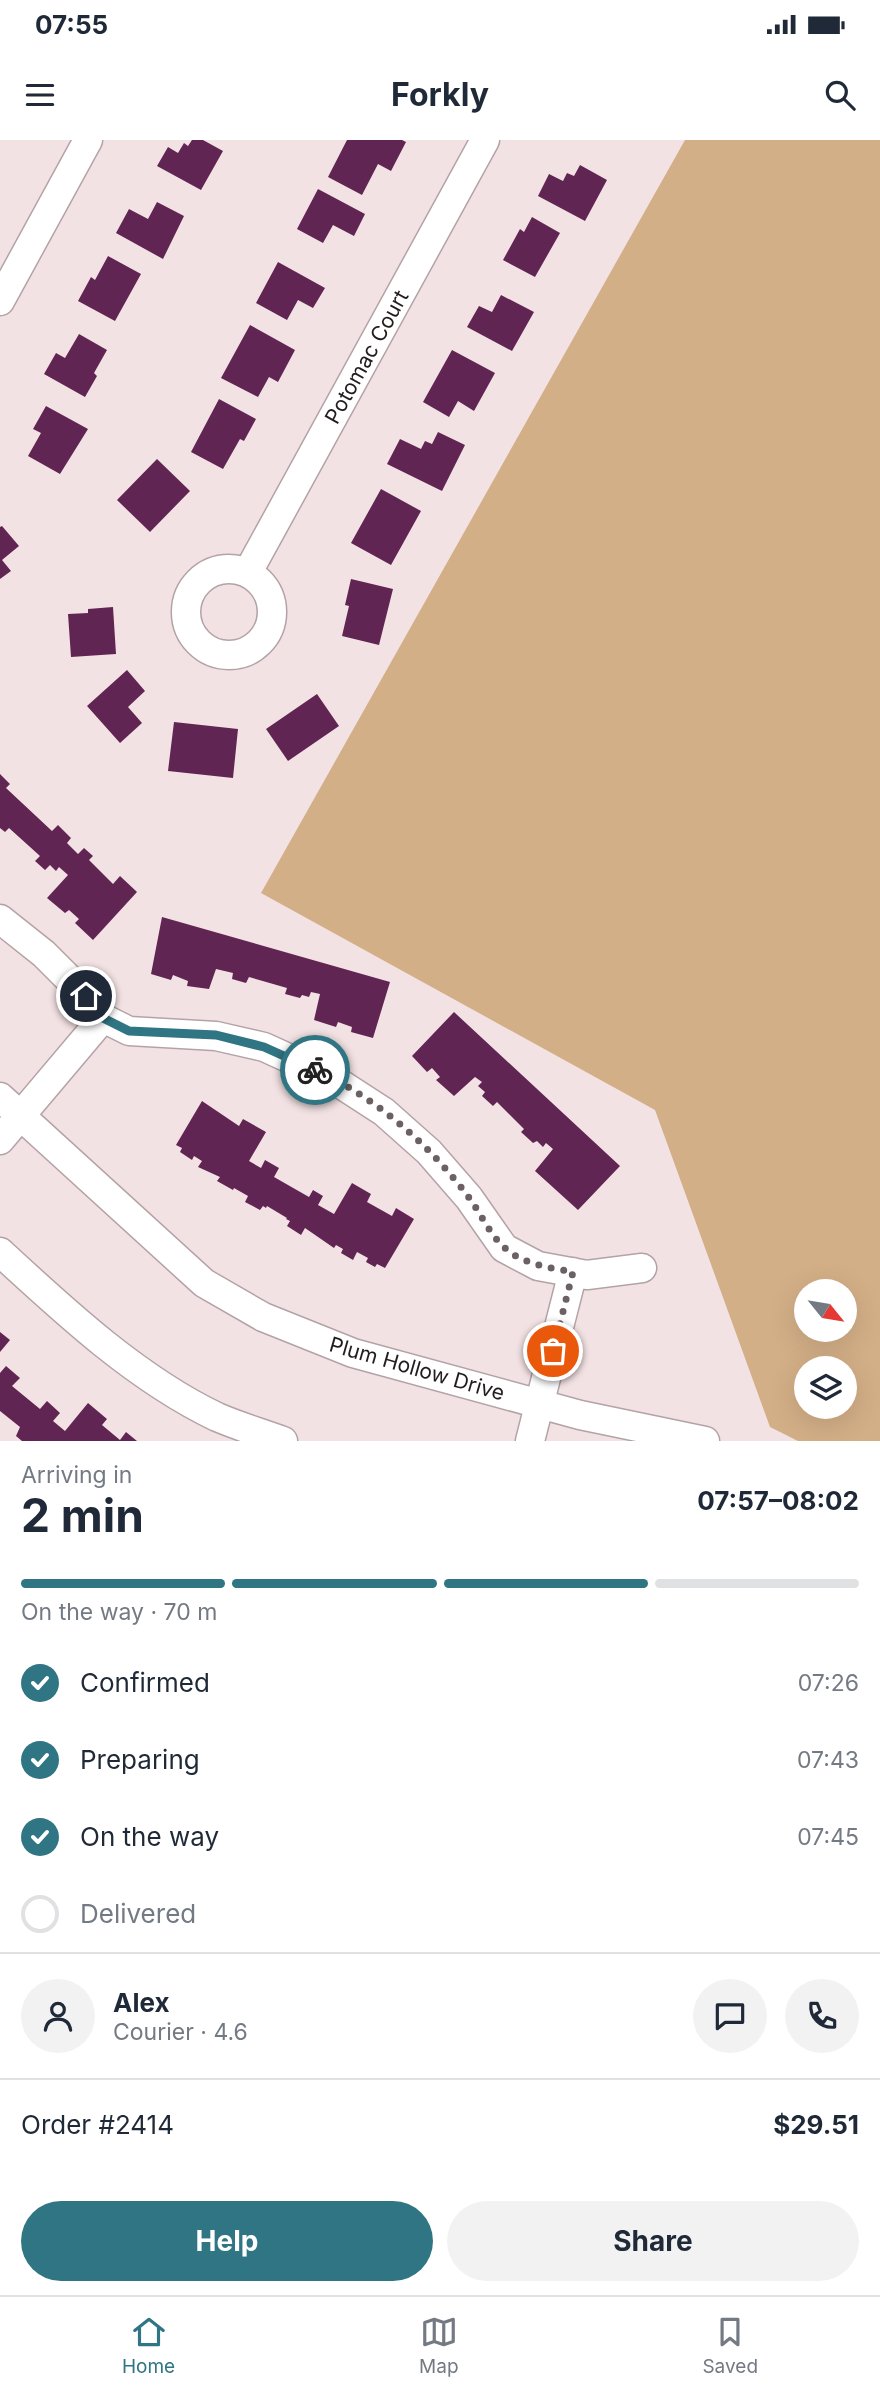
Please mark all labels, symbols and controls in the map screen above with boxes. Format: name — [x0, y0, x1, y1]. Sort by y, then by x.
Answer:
text: 07:55 — [35, 9, 108, 40]
text: Forkly — [391, 75, 489, 114]
icon: menu — [21, 76, 59, 114]
icon: search — [821, 76, 859, 114]
street label: Potomac Court — [320, 286, 414, 428]
pin — [56, 966, 116, 1026]
icon: home — [67, 977, 105, 1015]
courier — [280, 1035, 350, 1105]
icon: bike — [296, 1051, 334, 1089]
north arrow — [794, 1279, 858, 1342]
map controls — [794, 1279, 857, 1419]
pin — [523, 1321, 583, 1381]
street label: Plum Hollow Drive — [327, 1332, 508, 1405]
icon: bag — [534, 1332, 572, 1370]
button: layers — [794, 1356, 857, 1419]
text: Arriving in — [21, 1461, 132, 1489]
text: 07:57–08:02 — [697, 1485, 859, 1516]
text: 2 min — [21, 1487, 144, 1543]
text: On the way · 70 m — [21, 1598, 217, 1626]
icon: check — [21, 1664, 59, 1702]
text: Confirmed — [80, 1667, 210, 1698]
text: 07:26 — [798, 1669, 859, 1697]
icon: check — [21, 1741, 59, 1779]
text: Preparing — [80, 1744, 200, 1775]
text: 07:43 — [797, 1746, 859, 1774]
icon: check — [21, 1818, 59, 1856]
text: On the way — [80, 1821, 219, 1852]
text: 07:45 — [797, 1823, 859, 1851]
text: Delivered — [80, 1898, 196, 1929]
button: person — [21, 1979, 95, 2053]
button: chat — [693, 1979, 767, 2053]
button: phone — [785, 1979, 859, 2053]
text: Alex — [113, 1987, 170, 2018]
text: Courier · 4.6 — [113, 2018, 248, 2046]
text: Order #2414 — [21, 2109, 174, 2140]
text: $29.51 — [773, 2109, 859, 2140]
button: Help — [21, 2201, 433, 2281]
button: Share — [447, 2201, 859, 2281]
tab: Home — [122, 2313, 175, 2378]
tab: Map — [419, 2313, 459, 2378]
tab: Saved — [702, 2313, 758, 2378]

